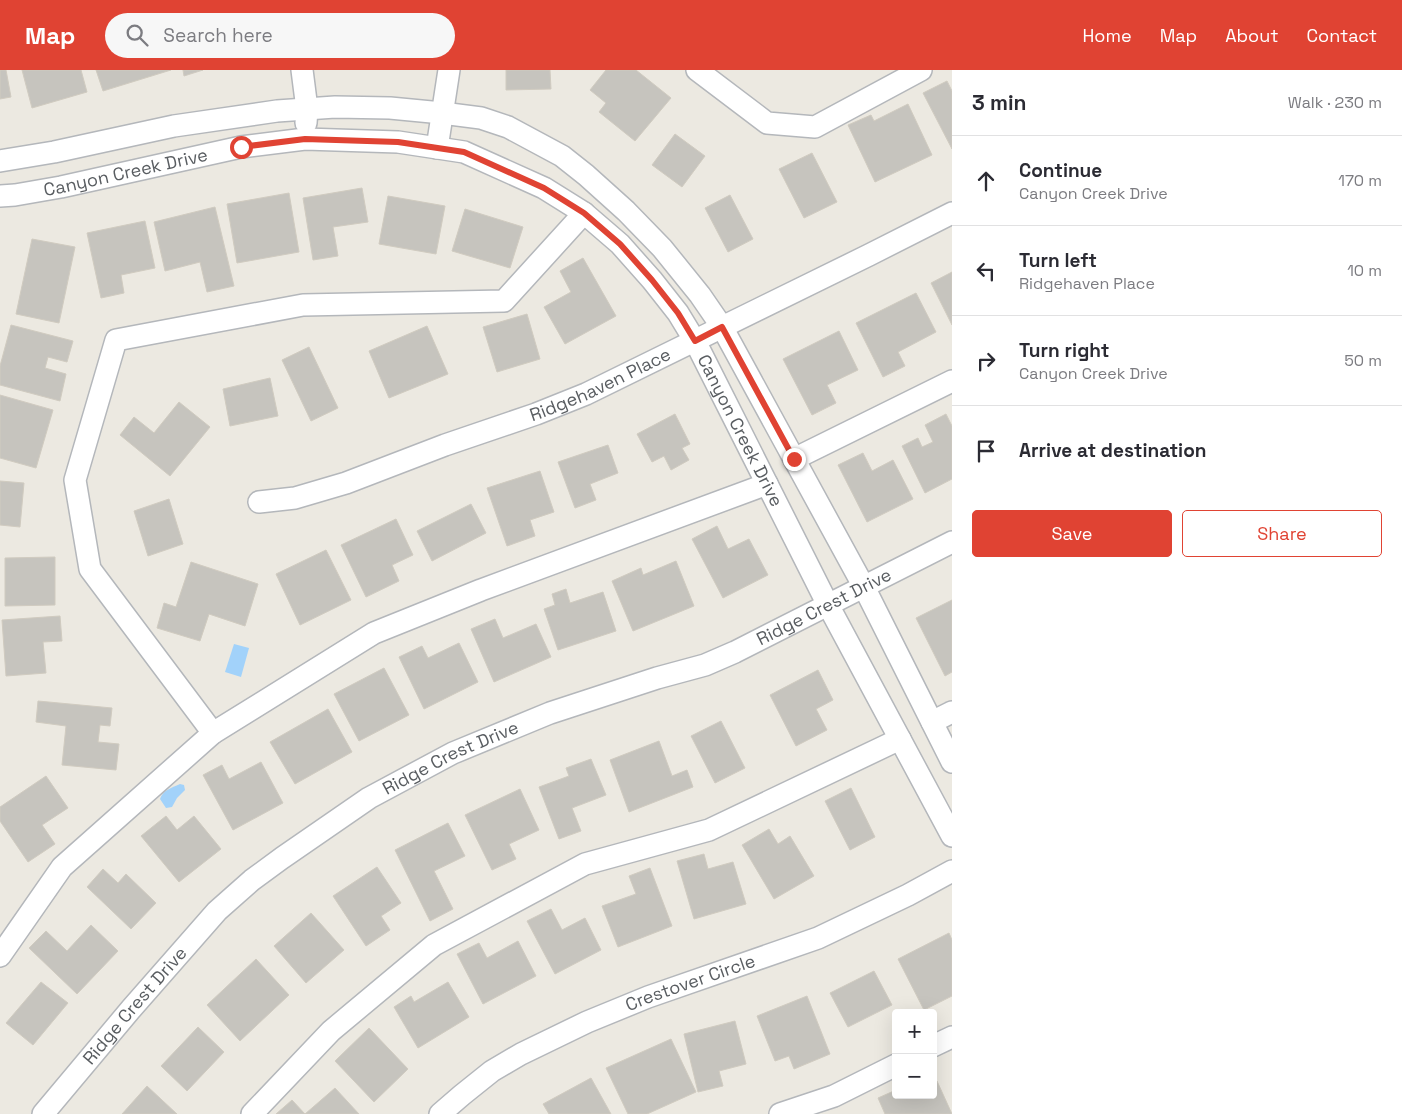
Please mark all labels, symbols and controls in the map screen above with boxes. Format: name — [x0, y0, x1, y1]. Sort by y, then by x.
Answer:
search box — [105, 13, 455, 58]
text: Map — [25, 20, 75, 51]
icon: search — [123, 21, 151, 49]
text: Search here — [163, 23, 273, 48]
text: Home — [1083, 24, 1132, 47]
text: Map — [1160, 24, 1197, 47]
text: About — [1225, 24, 1279, 47]
text: Contact — [1307, 24, 1377, 47]
text: 3 min — [972, 89, 1027, 116]
text: Walk · 230 m — [1288, 92, 1382, 113]
route start — [230, 136, 253, 159]
street label: Canyon Creek Drive — [42, 143, 210, 201]
text: Continue — [1019, 158, 1102, 183]
icon: ahead — [972, 167, 1000, 195]
text: 170 m — [1338, 170, 1382, 191]
text: Canyon Creek Drive — [1019, 183, 1168, 204]
text: Turn left — [1019, 248, 1097, 273]
icon: left — [972, 257, 1000, 285]
text: 10 m — [1347, 260, 1382, 281]
text: Ridgehaven Place — [1019, 273, 1155, 294]
text: Turn right — [1019, 338, 1109, 363]
street label: Ridgehaven Place — [526, 342, 674, 426]
icon: right — [972, 347, 1000, 375]
street label: Canyon Creek Drive — [693, 350, 788, 510]
text: 50 m — [1344, 350, 1382, 371]
text: Canyon Creek Drive — [1019, 363, 1168, 384]
icon: arrive — [972, 437, 1000, 465]
text: Arrive at destination — [1019, 438, 1207, 463]
route end — [783, 448, 806, 471]
button: Save — [972, 510, 1172, 557]
button: Share — [1182, 510, 1382, 557]
street label: Ridge Crest Drive — [752, 563, 895, 650]
street label: Ridge Crest Drive — [378, 715, 522, 800]
street label: Ridge Crest Drive — [77, 942, 191, 1069]
street label: Crestover Circle — [622, 949, 758, 1016]
map controls — [892, 1009, 937, 1099]
button: + — [892, 1009, 937, 1054]
button: − — [892, 1054, 937, 1099]

